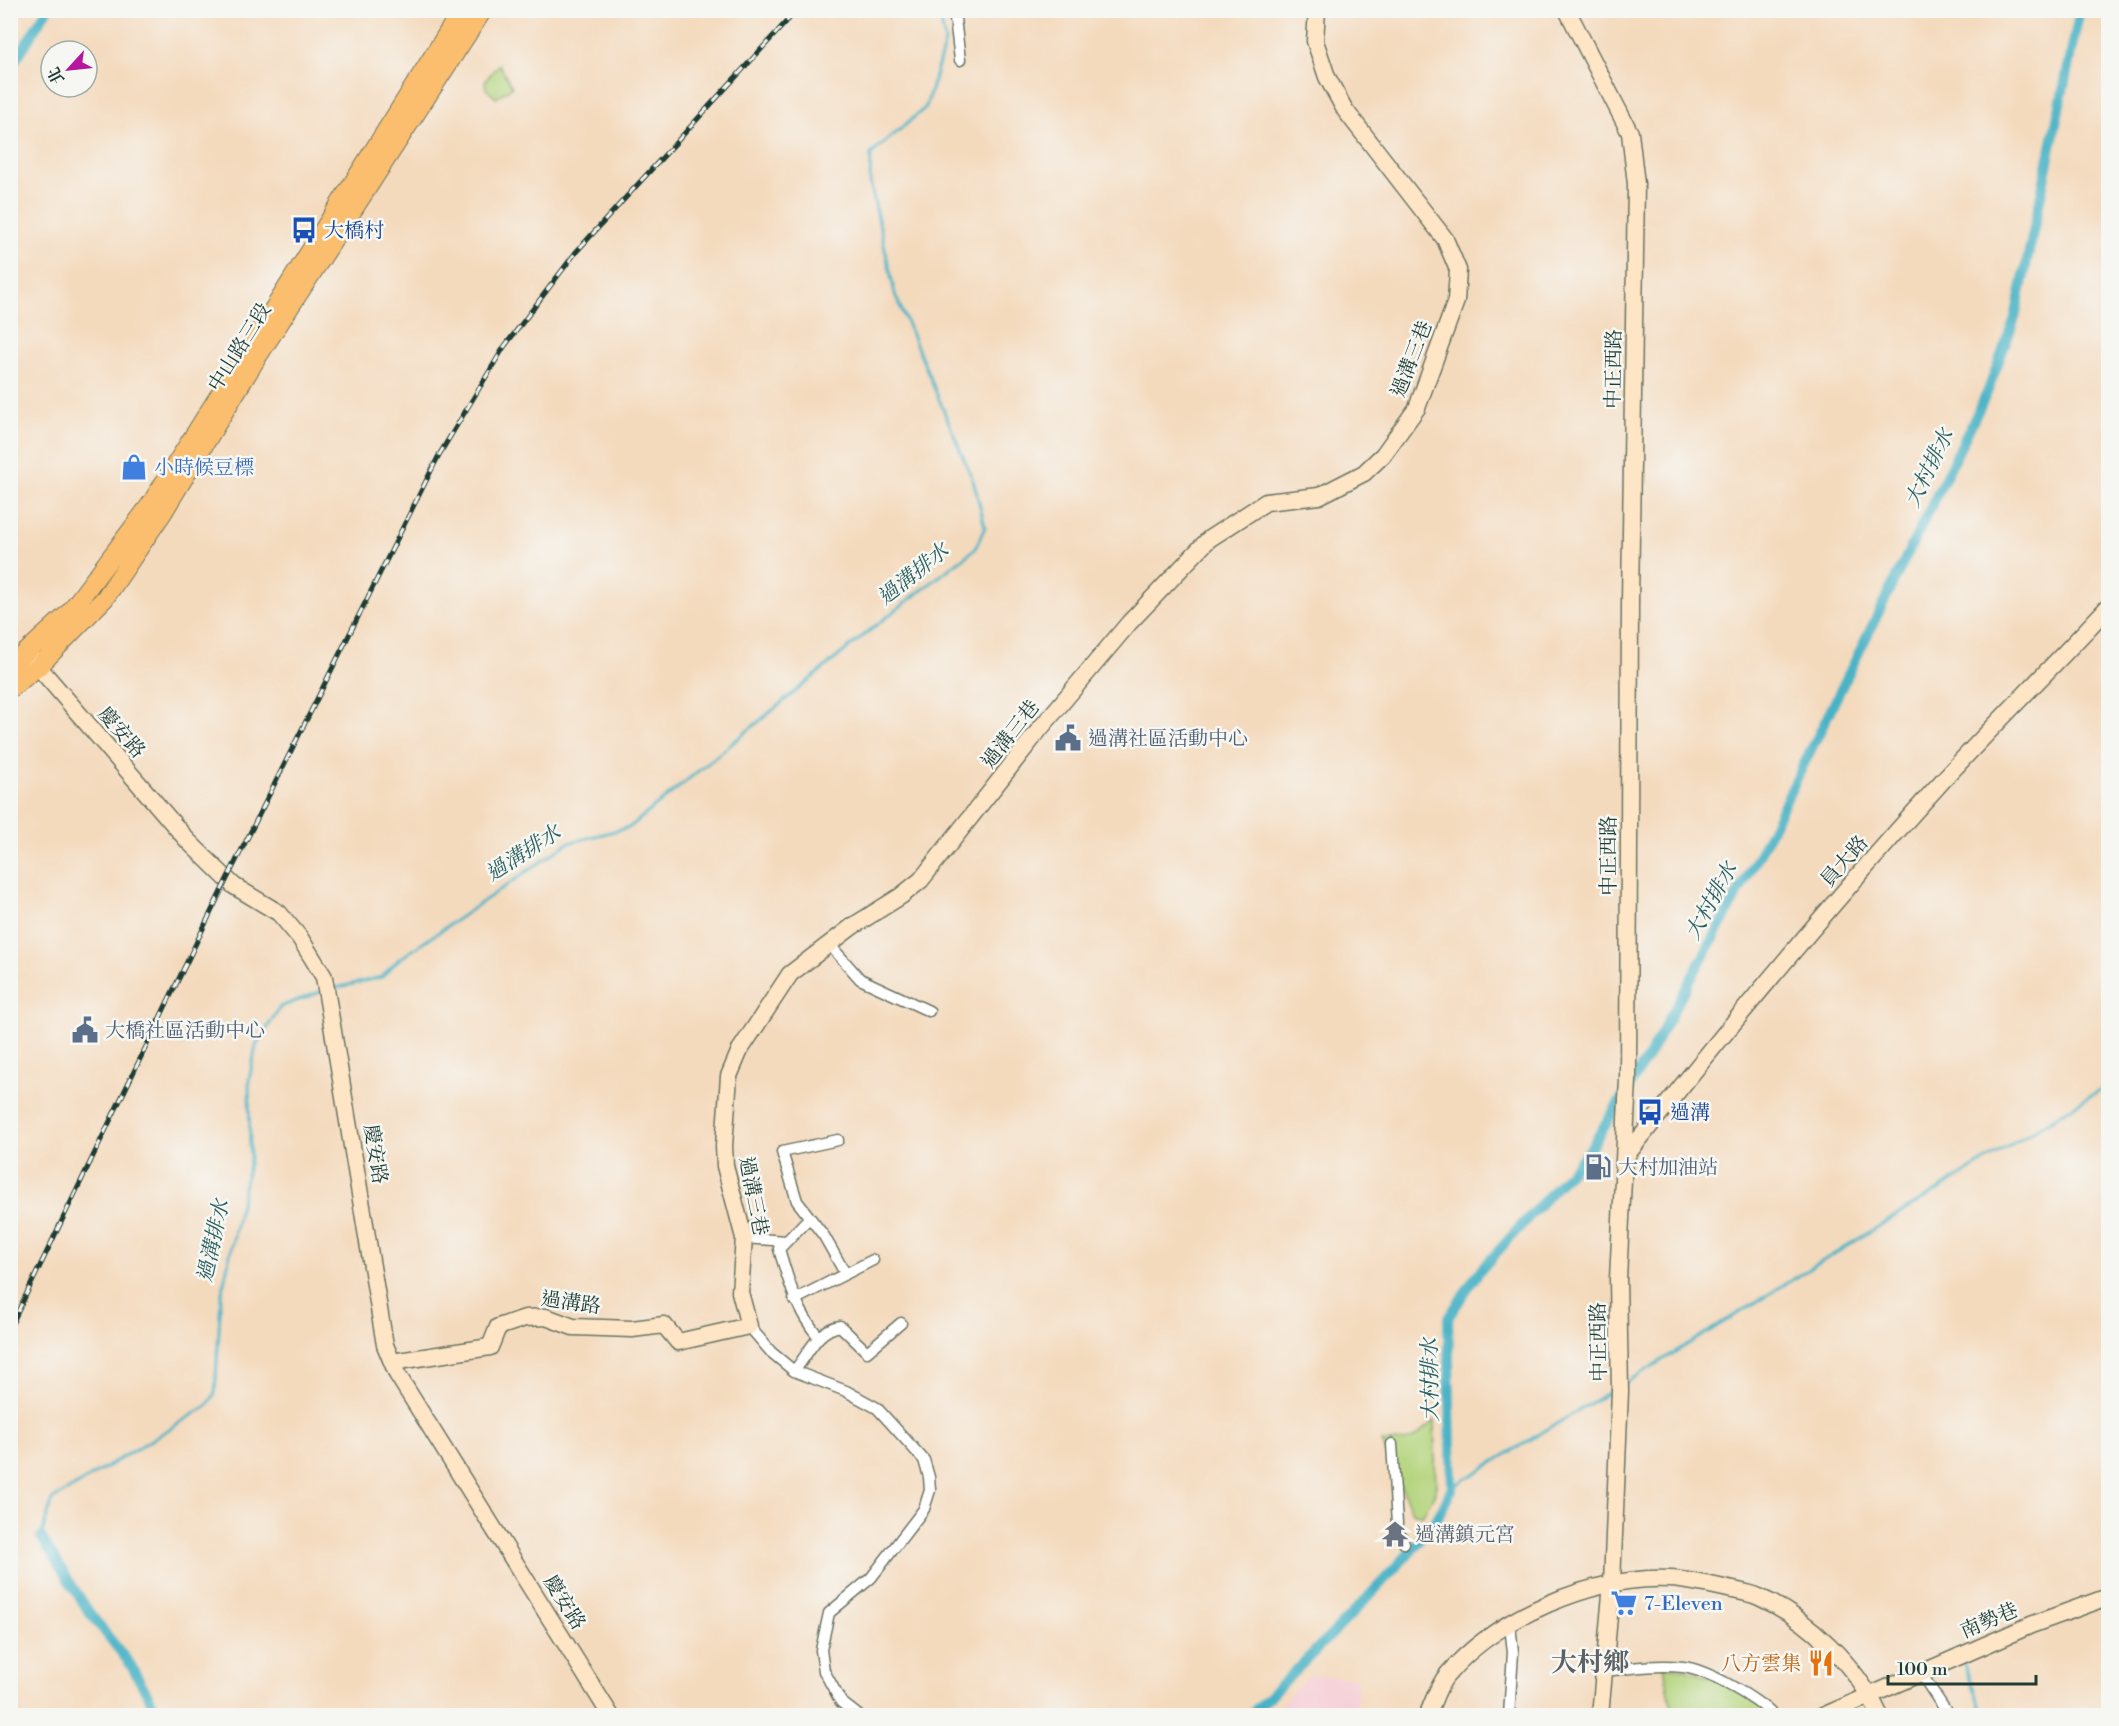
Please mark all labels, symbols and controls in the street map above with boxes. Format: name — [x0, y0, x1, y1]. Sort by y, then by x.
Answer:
north arrow — [39, 39, 99, 99]
text: 北 — [44, 64, 69, 87]
bus stop icon: 大橋村 — [289, 215, 319, 245]
place label: 大橋村 — [324, 219, 384, 244]
street label: 中山路三段 — [203, 299, 277, 397]
street label: 過溝三巷 — [1386, 318, 1438, 401]
street label: 中正西路 — [1601, 329, 1628, 409]
water label: 大村排水 — [1900, 423, 1961, 512]
shop icon: 小時候豆標 — [119, 452, 149, 482]
place label: 小時候豆標 — [154, 456, 254, 481]
water label: 過溝排水 — [873, 537, 956, 611]
street label: 過溝三巷 — [977, 696, 1046, 774]
street label: 慶安路 — [92, 702, 150, 764]
public building icon: 過溝社區活動中心 — [1053, 723, 1083, 753]
place label: 過溝社區活動中心 — [1088, 727, 1248, 752]
street label: 中正西路 — [1597, 816, 1622, 896]
water label: 過溝排水 — [481, 819, 568, 888]
street label: 員大路 — [1816, 831, 1874, 893]
water label: 大村排水 — [1680, 857, 1745, 945]
public building icon: 大橋社區活動中心 — [70, 1015, 100, 1045]
place label: 大橋社區活動中心 — [105, 1019, 265, 1044]
bus stop icon: 過溝 — [1635, 1097, 1665, 1127]
place label: 過溝 — [1670, 1101, 1710, 1126]
street label: 慶安路 — [357, 1123, 392, 1186]
fuel station icon: 大村加油站 — [1583, 1152, 1613, 1182]
street label: 過溝三巷 — [733, 1155, 772, 1238]
place label: 大村加油站 — [1618, 1156, 1718, 1181]
water label: 過溝排水 — [193, 1195, 236, 1285]
street label: 過溝路 — [539, 1287, 602, 1320]
street label: 中正西路 — [1586, 1302, 1613, 1382]
water label: 大村排水 — [1417, 1336, 1445, 1422]
temple icon: 過溝鎮元宮 — [1380, 1519, 1410, 1549]
place label: 過溝鎮元宮 — [1415, 1523, 1515, 1548]
street label: 慶安路 — [537, 1571, 590, 1635]
supermarket icon: 7-Eleven — [1609, 1588, 1639, 1618]
place label: 7-Eleven — [1644, 1592, 1723, 1617]
street label: 南勢巷 — [1957, 1598, 2022, 1645]
district label: 大村鄉 — [1551, 1647, 1629, 1679]
restaurant icon: 八方雲集 — [1806, 1648, 1836, 1678]
scale bar — [1888, 1648, 2036, 1686]
place label: 八方雲集 — [1721, 1652, 1801, 1677]
text: 100 m — [1897, 1658, 1948, 1681]

